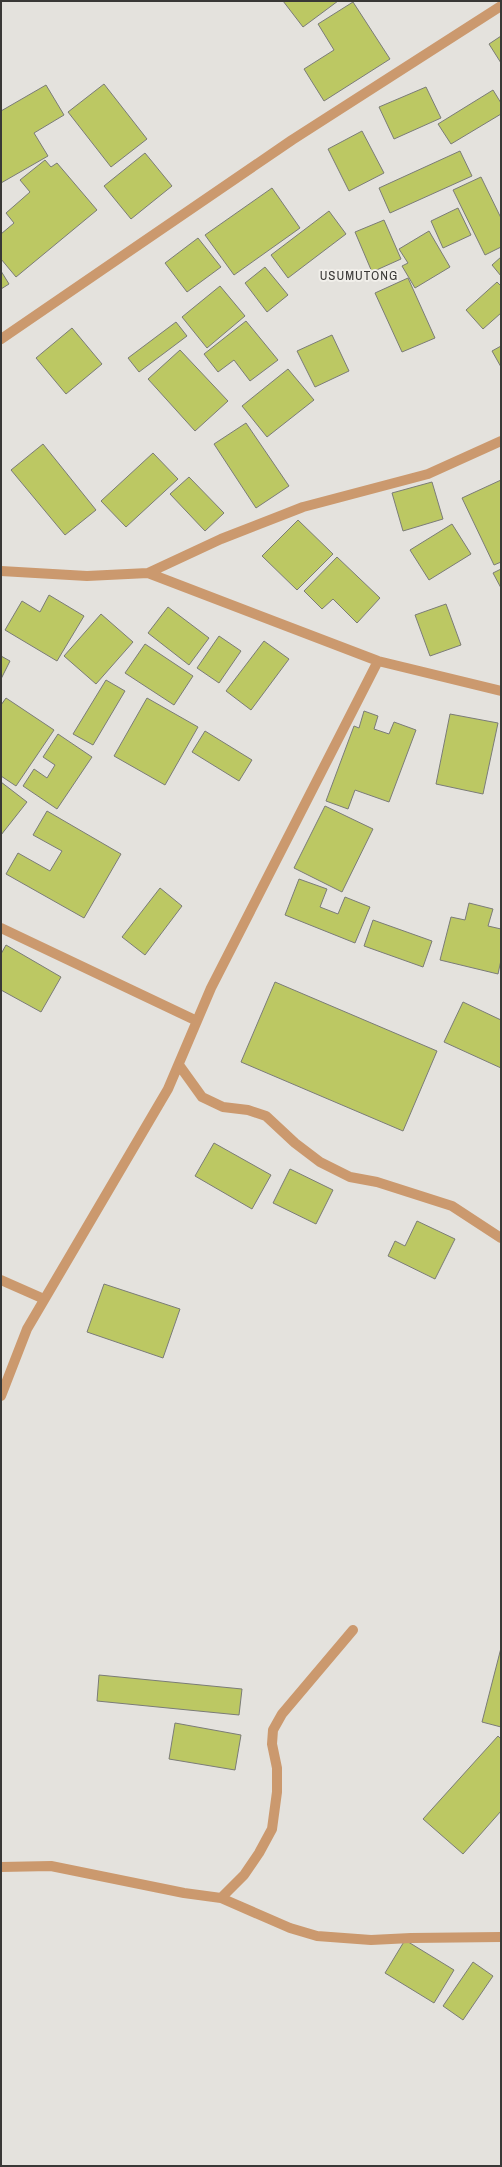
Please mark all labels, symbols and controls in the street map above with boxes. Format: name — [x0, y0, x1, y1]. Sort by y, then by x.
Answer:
district label: USUMUTONG — [320, 267, 398, 284]

